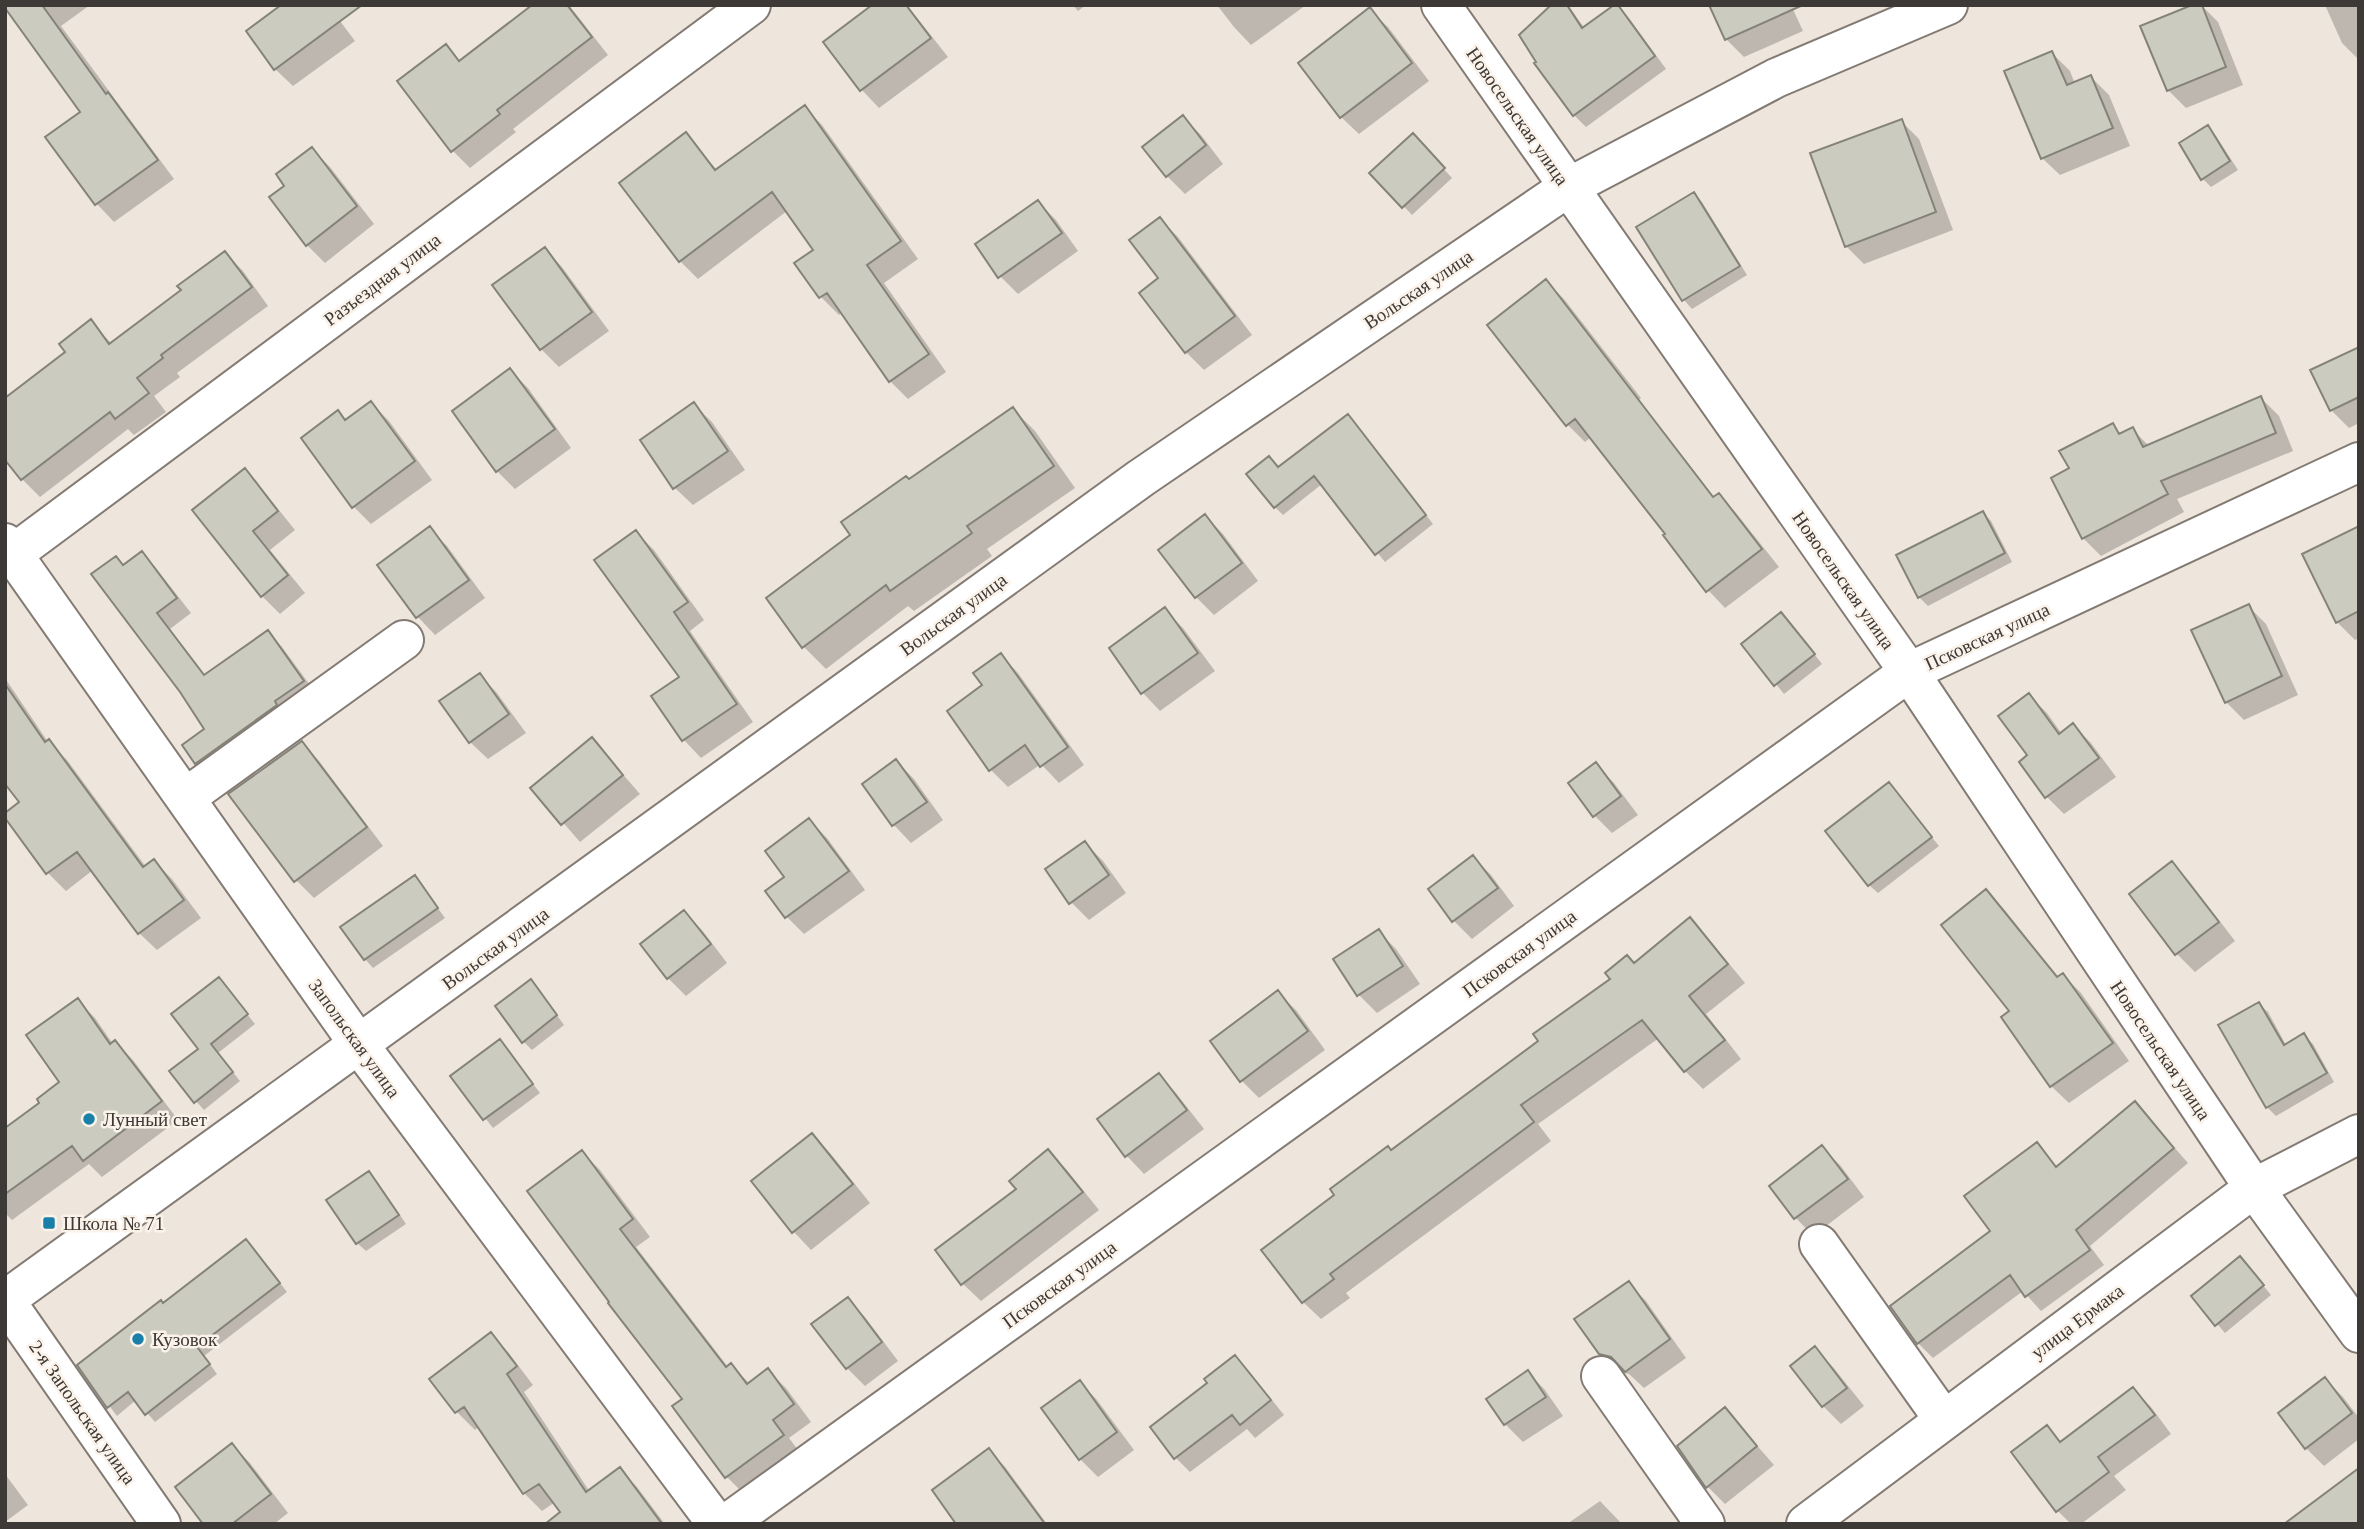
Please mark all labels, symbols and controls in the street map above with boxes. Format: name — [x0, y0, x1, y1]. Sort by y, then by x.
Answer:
street label: Новосельская улица — [1462, 43, 1573, 190]
street label: Разъездная улица — [320, 228, 445, 330]
street label: Вольская улица — [1360, 245, 1477, 333]
street label: Новосельская улица — [1788, 507, 1899, 654]
street label: Вольская улица — [896, 568, 1011, 660]
street label: Псковская улица — [1922, 598, 2053, 674]
street label: Вольская улица — [438, 902, 553, 994]
street label: Псковская улица — [1459, 905, 1581, 1002]
street label: Запольская улица — [305, 975, 405, 1102]
street label: Новосельская улица — [2106, 977, 2215, 1124]
place label: Лунный свет — [103, 1109, 208, 1130]
marker: Лунный свет — [81, 1111, 97, 1127]
place label: Школа № 71 — [63, 1213, 164, 1234]
marker: Школа № 71 — [41, 1215, 57, 1231]
street label: Псковская улица — [999, 1236, 1121, 1333]
street label: улица Ермака — [2027, 1280, 2128, 1363]
place label: Кузовок — [152, 1329, 218, 1350]
marker: Кузовок — [130, 1331, 146, 1347]
street label: 2-я Запольская улица — [25, 1336, 140, 1489]

